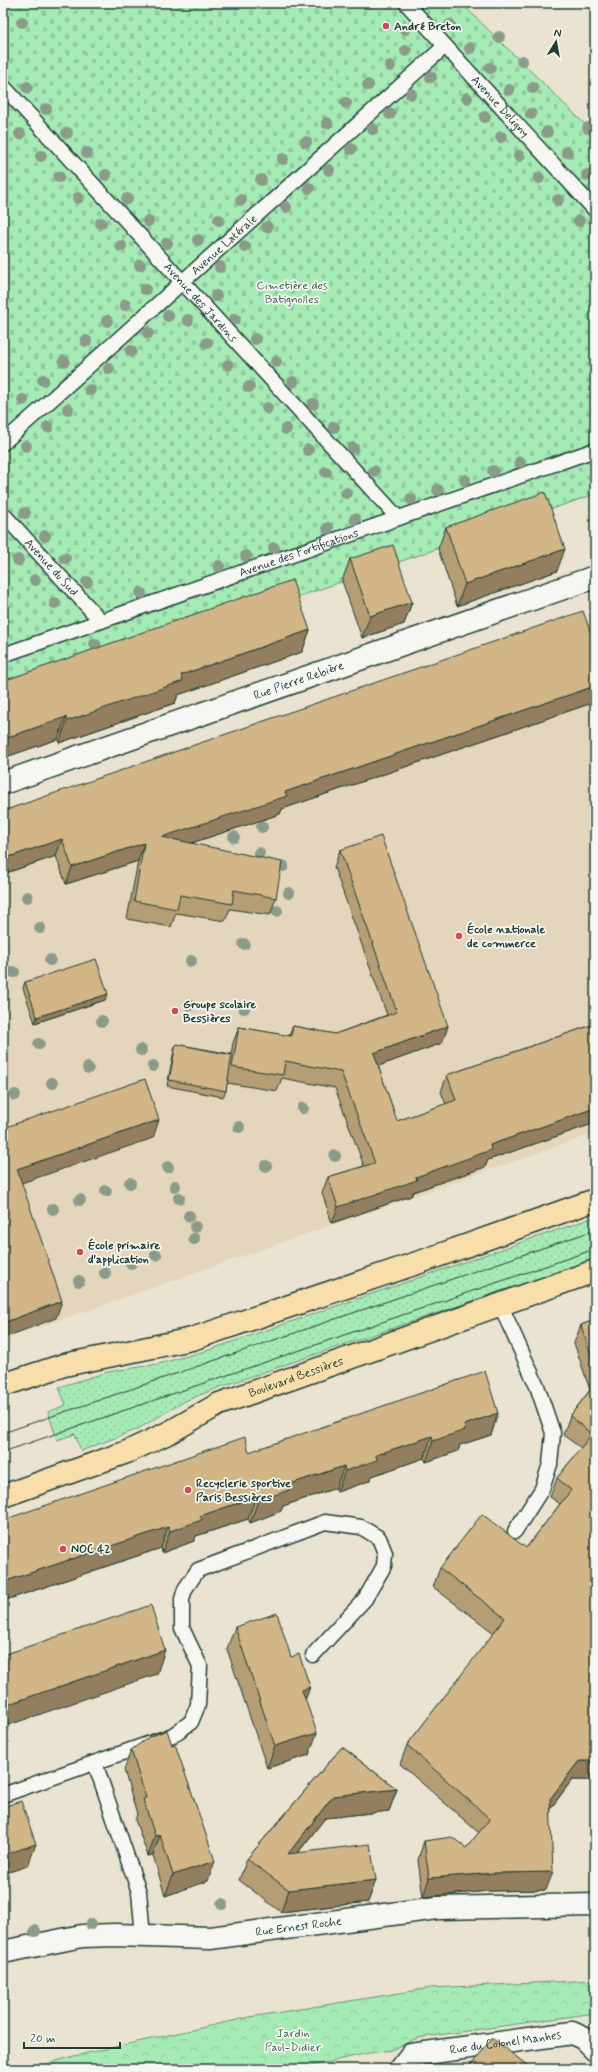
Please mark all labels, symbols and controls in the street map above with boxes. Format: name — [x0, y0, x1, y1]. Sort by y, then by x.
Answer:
place label: André Breton — [394, 19, 461, 35]
marker: André Breton — [381, 21, 391, 31]
north arrow — [536, 22, 576, 62]
text: N — [553, 26, 563, 41]
street label: Avenue Deligny — [467, 73, 532, 142]
street label: Avenue Latérale — [188, 211, 261, 279]
street label: Avenue des Jardins — [159, 260, 241, 347]
park label: Cimetière des Batignolles — [256, 278, 328, 308]
street label: Avenue des Fortifications — [237, 525, 361, 582]
street label: Avenue du Sud — [20, 536, 81, 600]
street label: Rue Pierre Rebière — [252, 658, 346, 704]
place label: École nationale de commerce — [467, 922, 545, 952]
marker: École nationale de commerce — [454, 931, 464, 941]
place label: Groupe scolaire Bessières — [183, 997, 257, 1027]
marker: Groupe scolaire Bessières — [170, 1006, 180, 1016]
place label: École primaire d'application — [88, 1238, 161, 1268]
marker: École primaire d'application — [75, 1247, 85, 1257]
street label: Boulevard Bessières — [247, 1354, 346, 1402]
place label: Recyclerie sportive Paris Bessières — [196, 1476, 291, 1506]
marker: Recyclerie sportive Paris Bessières — [183, 1485, 193, 1495]
place label: NOC 42 — [71, 1542, 111, 1558]
marker: NOC 42 — [58, 1544, 68, 1554]
street label: Rue Ernest Roche — [255, 1914, 343, 1941]
scale bar — [24, 2024, 120, 2050]
park label: Jardin Paul-Didier — [265, 2026, 322, 2056]
street label: Rue du Colonel Manhes — [449, 2028, 562, 2059]
text: 20 m — [30, 2031, 56, 2047]

